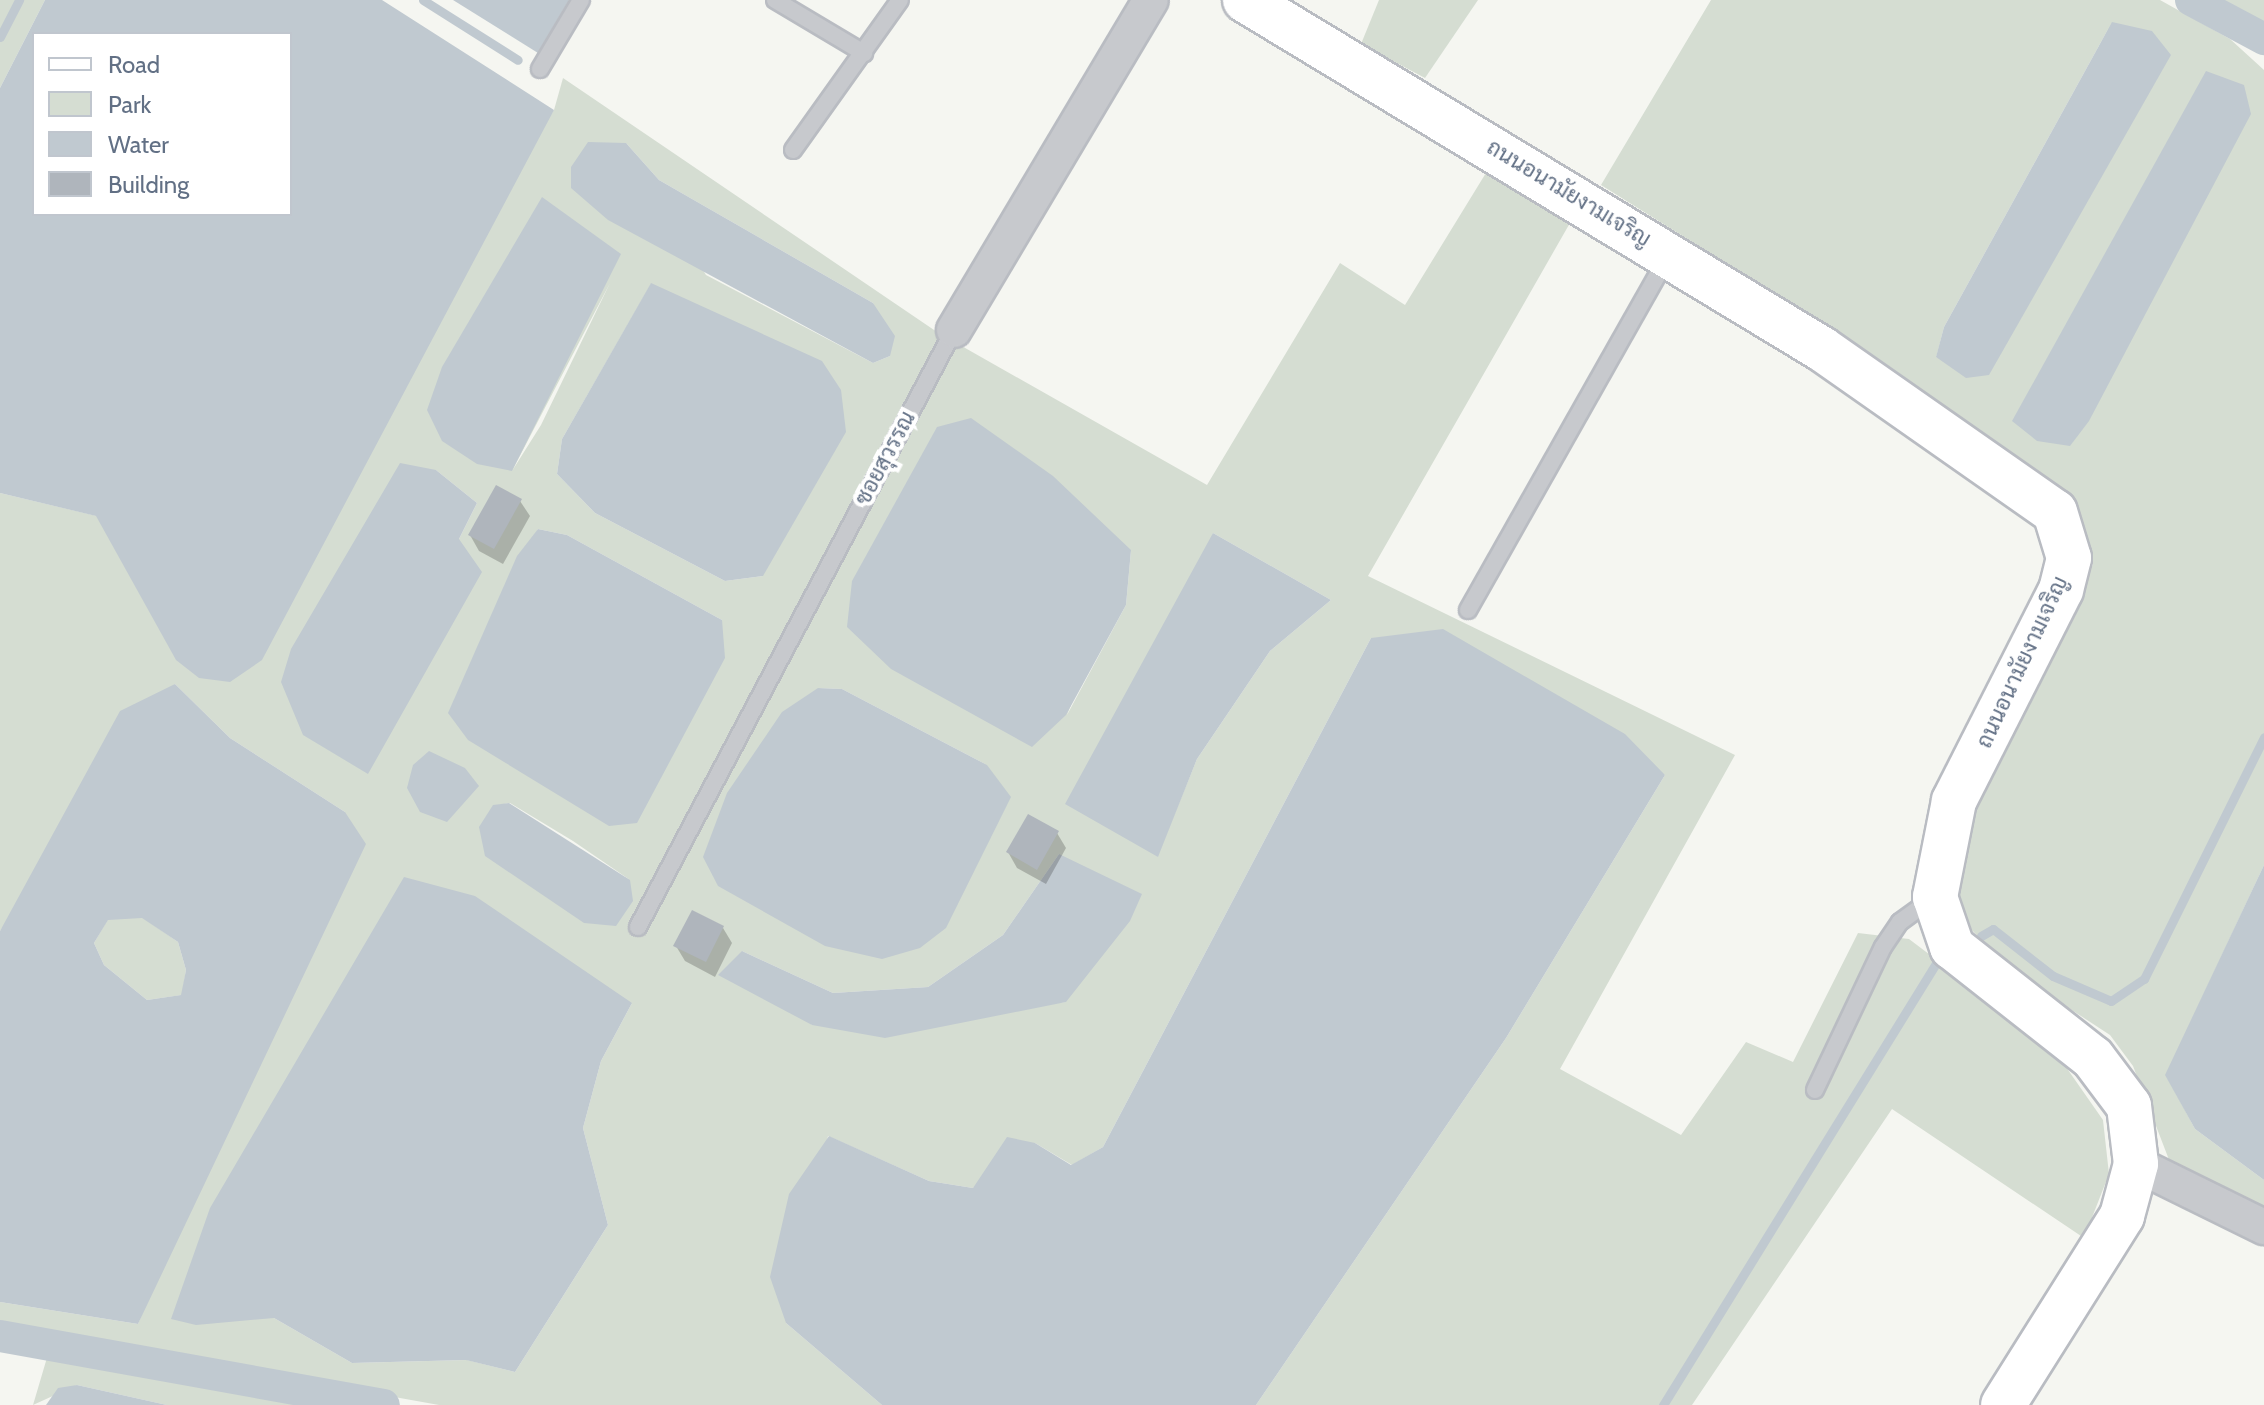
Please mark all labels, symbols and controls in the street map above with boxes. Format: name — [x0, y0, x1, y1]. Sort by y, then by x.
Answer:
legend — [32, 32, 292, 216]
text: Road — [108, 50, 160, 79]
text: Park — [108, 90, 151, 119]
text: Water — [108, 130, 169, 159]
street label: ถนนอนามัยงามเจริญ — [1482, 134, 1656, 252]
text: Building — [108, 170, 189, 199]
street label: ซอยสุวรรณ — [849, 406, 921, 510]
street label: ถนนอนามัยงามเจริญ — [1971, 572, 2073, 752]

